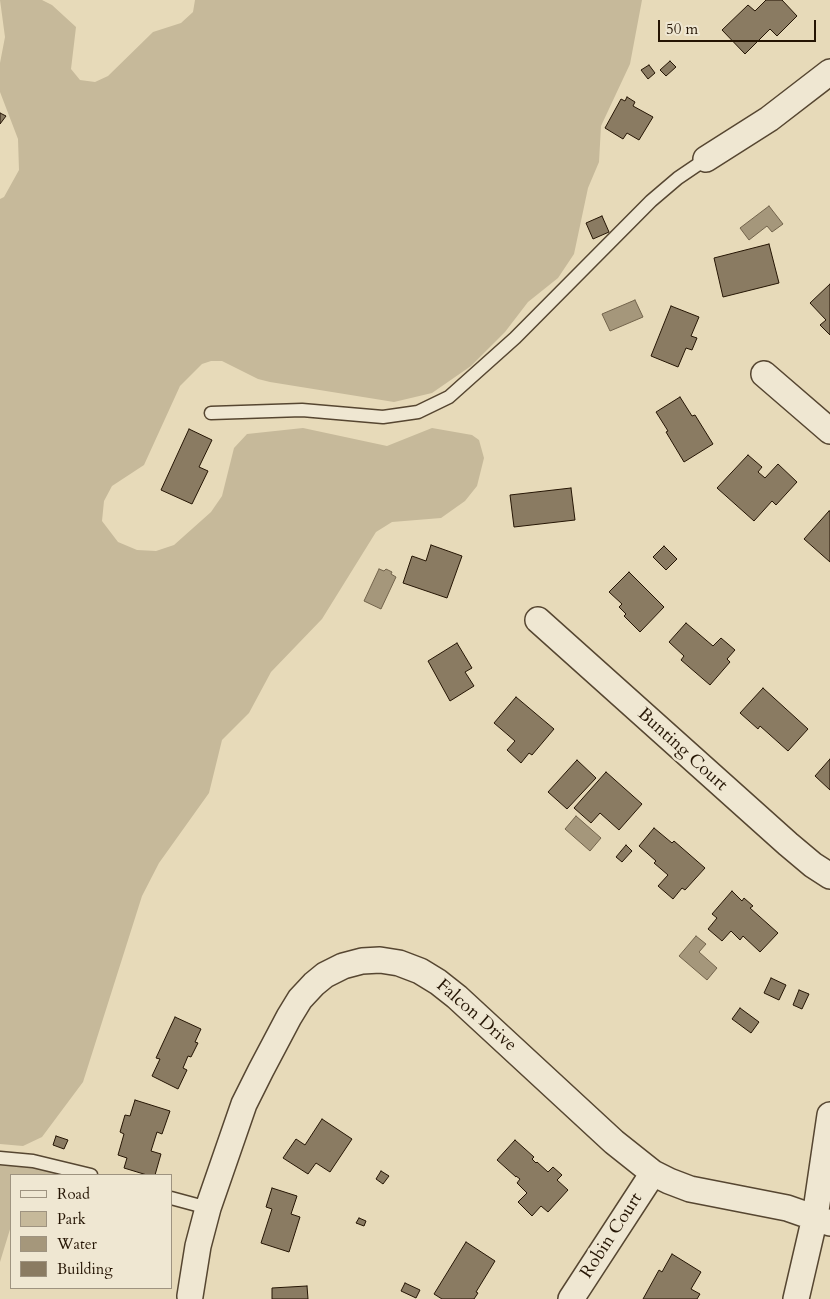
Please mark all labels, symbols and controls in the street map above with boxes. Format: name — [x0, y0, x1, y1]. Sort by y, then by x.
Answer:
scale bar — [660, 10, 818, 42]
text: 50 m — [666, 19, 698, 39]
street label: Bunting Court — [632, 704, 732, 796]
street label: Falcon Drive — [432, 975, 520, 1057]
legend — [10, 1174, 172, 1289]
text: Road — [57, 1184, 90, 1204]
street label: Robin Court — [576, 1189, 648, 1283]
text: Park — [57, 1209, 86, 1229]
text: Water — [57, 1234, 97, 1254]
text: Building — [57, 1259, 113, 1279]

